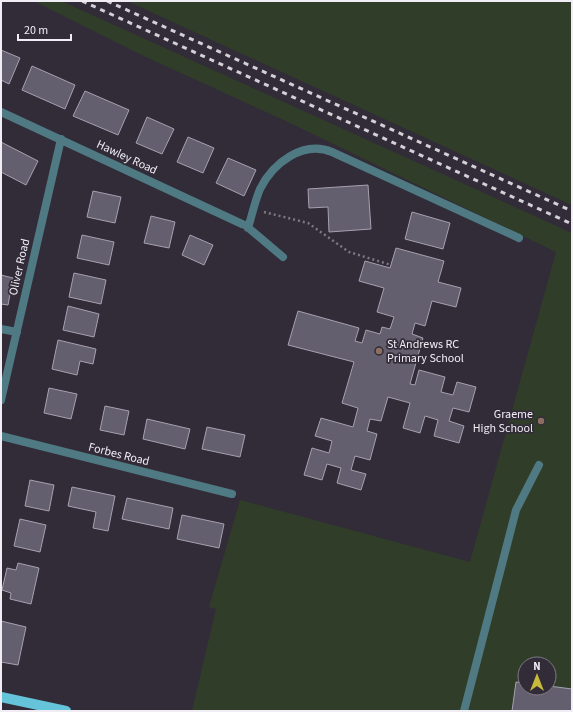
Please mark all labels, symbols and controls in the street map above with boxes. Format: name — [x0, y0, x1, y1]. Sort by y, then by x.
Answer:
scale bar — [18, 16, 71, 42]
text: 20 m — [24, 22, 48, 39]
street label: Hawley Road — [94, 136, 160, 179]
street label: Oliver Road — [5, 237, 34, 297]
place label: St Andrews RC Primary School — [387, 336, 464, 367]
marker: St Andrews RC Primary School — [374, 346, 384, 356]
place label: Graeme High School — [473, 406, 533, 437]
marker: Graeme High School — [536, 416, 546, 426]
street label: Forbes Road — [87, 439, 151, 470]
north arrow — [517, 656, 557, 696]
text: N — [533, 659, 541, 674]

